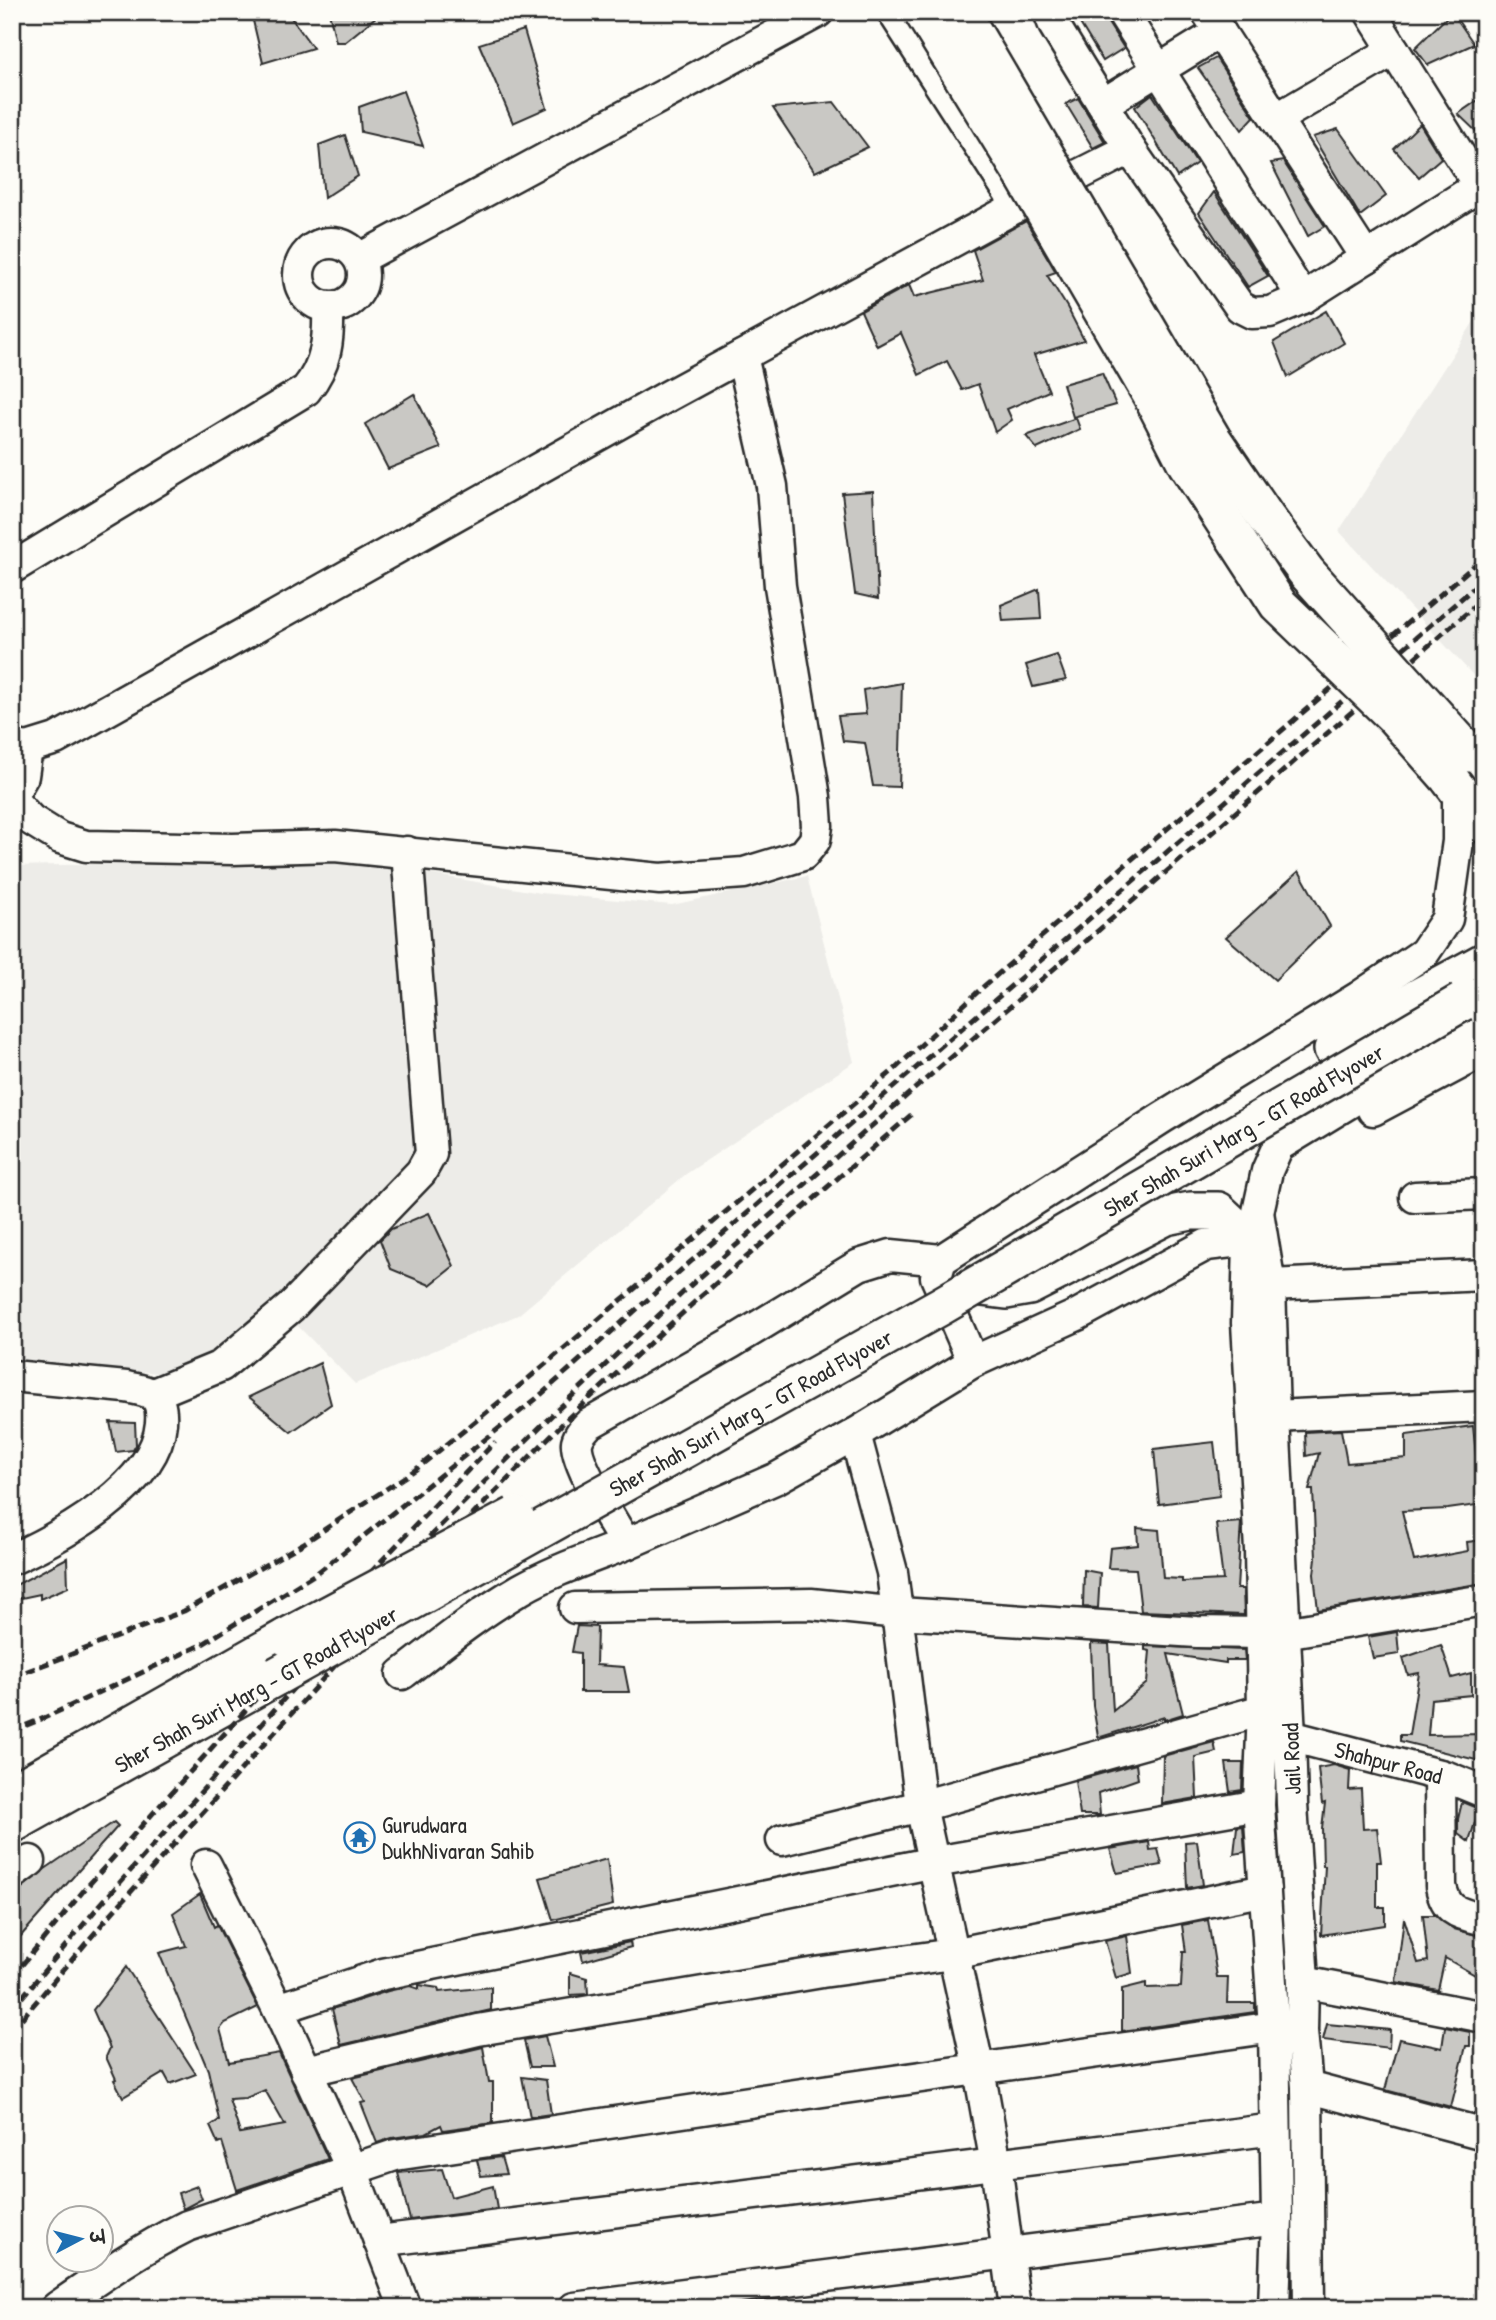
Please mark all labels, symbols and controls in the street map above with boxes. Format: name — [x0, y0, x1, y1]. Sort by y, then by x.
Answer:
street label: Sher Shah Suri Marg - GT Road Flyover — [1097, 1036, 1389, 1224]
street label: Sher Shah Suri Marg - GT Road Flyover — [603, 1321, 898, 1504]
street label: Sher Shah Suri Marg - GT Road Flyover — [109, 1598, 403, 1780]
street label: Jail Road — [1274, 1723, 1308, 1795]
street label: Shahpur Road — [1332, 1733, 1446, 1791]
place label: Gurudwara DukhNivaran Sahib — [382, 1809, 534, 1866]
temple icon: Gurudwara DukhNivaran Sahib — [342, 1820, 376, 1854]
north arrow — [46, 2204, 116, 2274]
text: उ — [83, 2227, 111, 2247]

